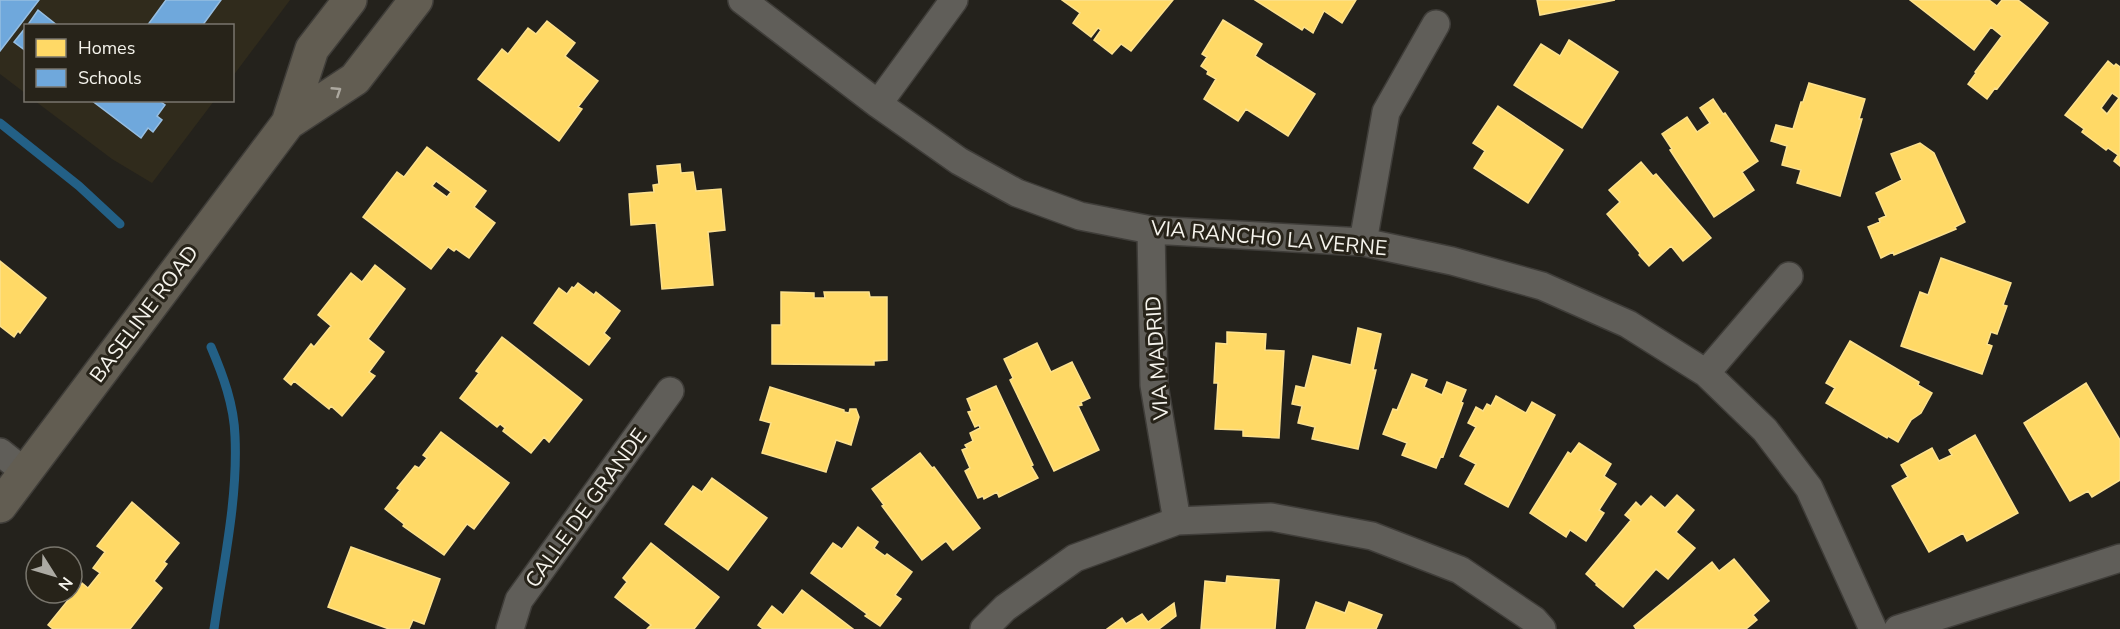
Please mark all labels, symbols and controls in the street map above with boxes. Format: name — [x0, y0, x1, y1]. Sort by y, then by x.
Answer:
legend — [24, 24, 234, 102]
text: Homes — [78, 36, 135, 60]
text: Schools — [78, 66, 142, 90]
one-way arrow — [331, 87, 342, 98]
street label: VIA RANCHO LA VERNE — [1149, 214, 1388, 262]
street label: BASELINE ROAD — [83, 240, 205, 388]
street label: VIA MADRID — [1139, 295, 1175, 422]
street label: CALLE DE GRANDE — [519, 423, 653, 593]
north arrow — [24, 545, 84, 605]
text: N — [53, 572, 78, 595]

